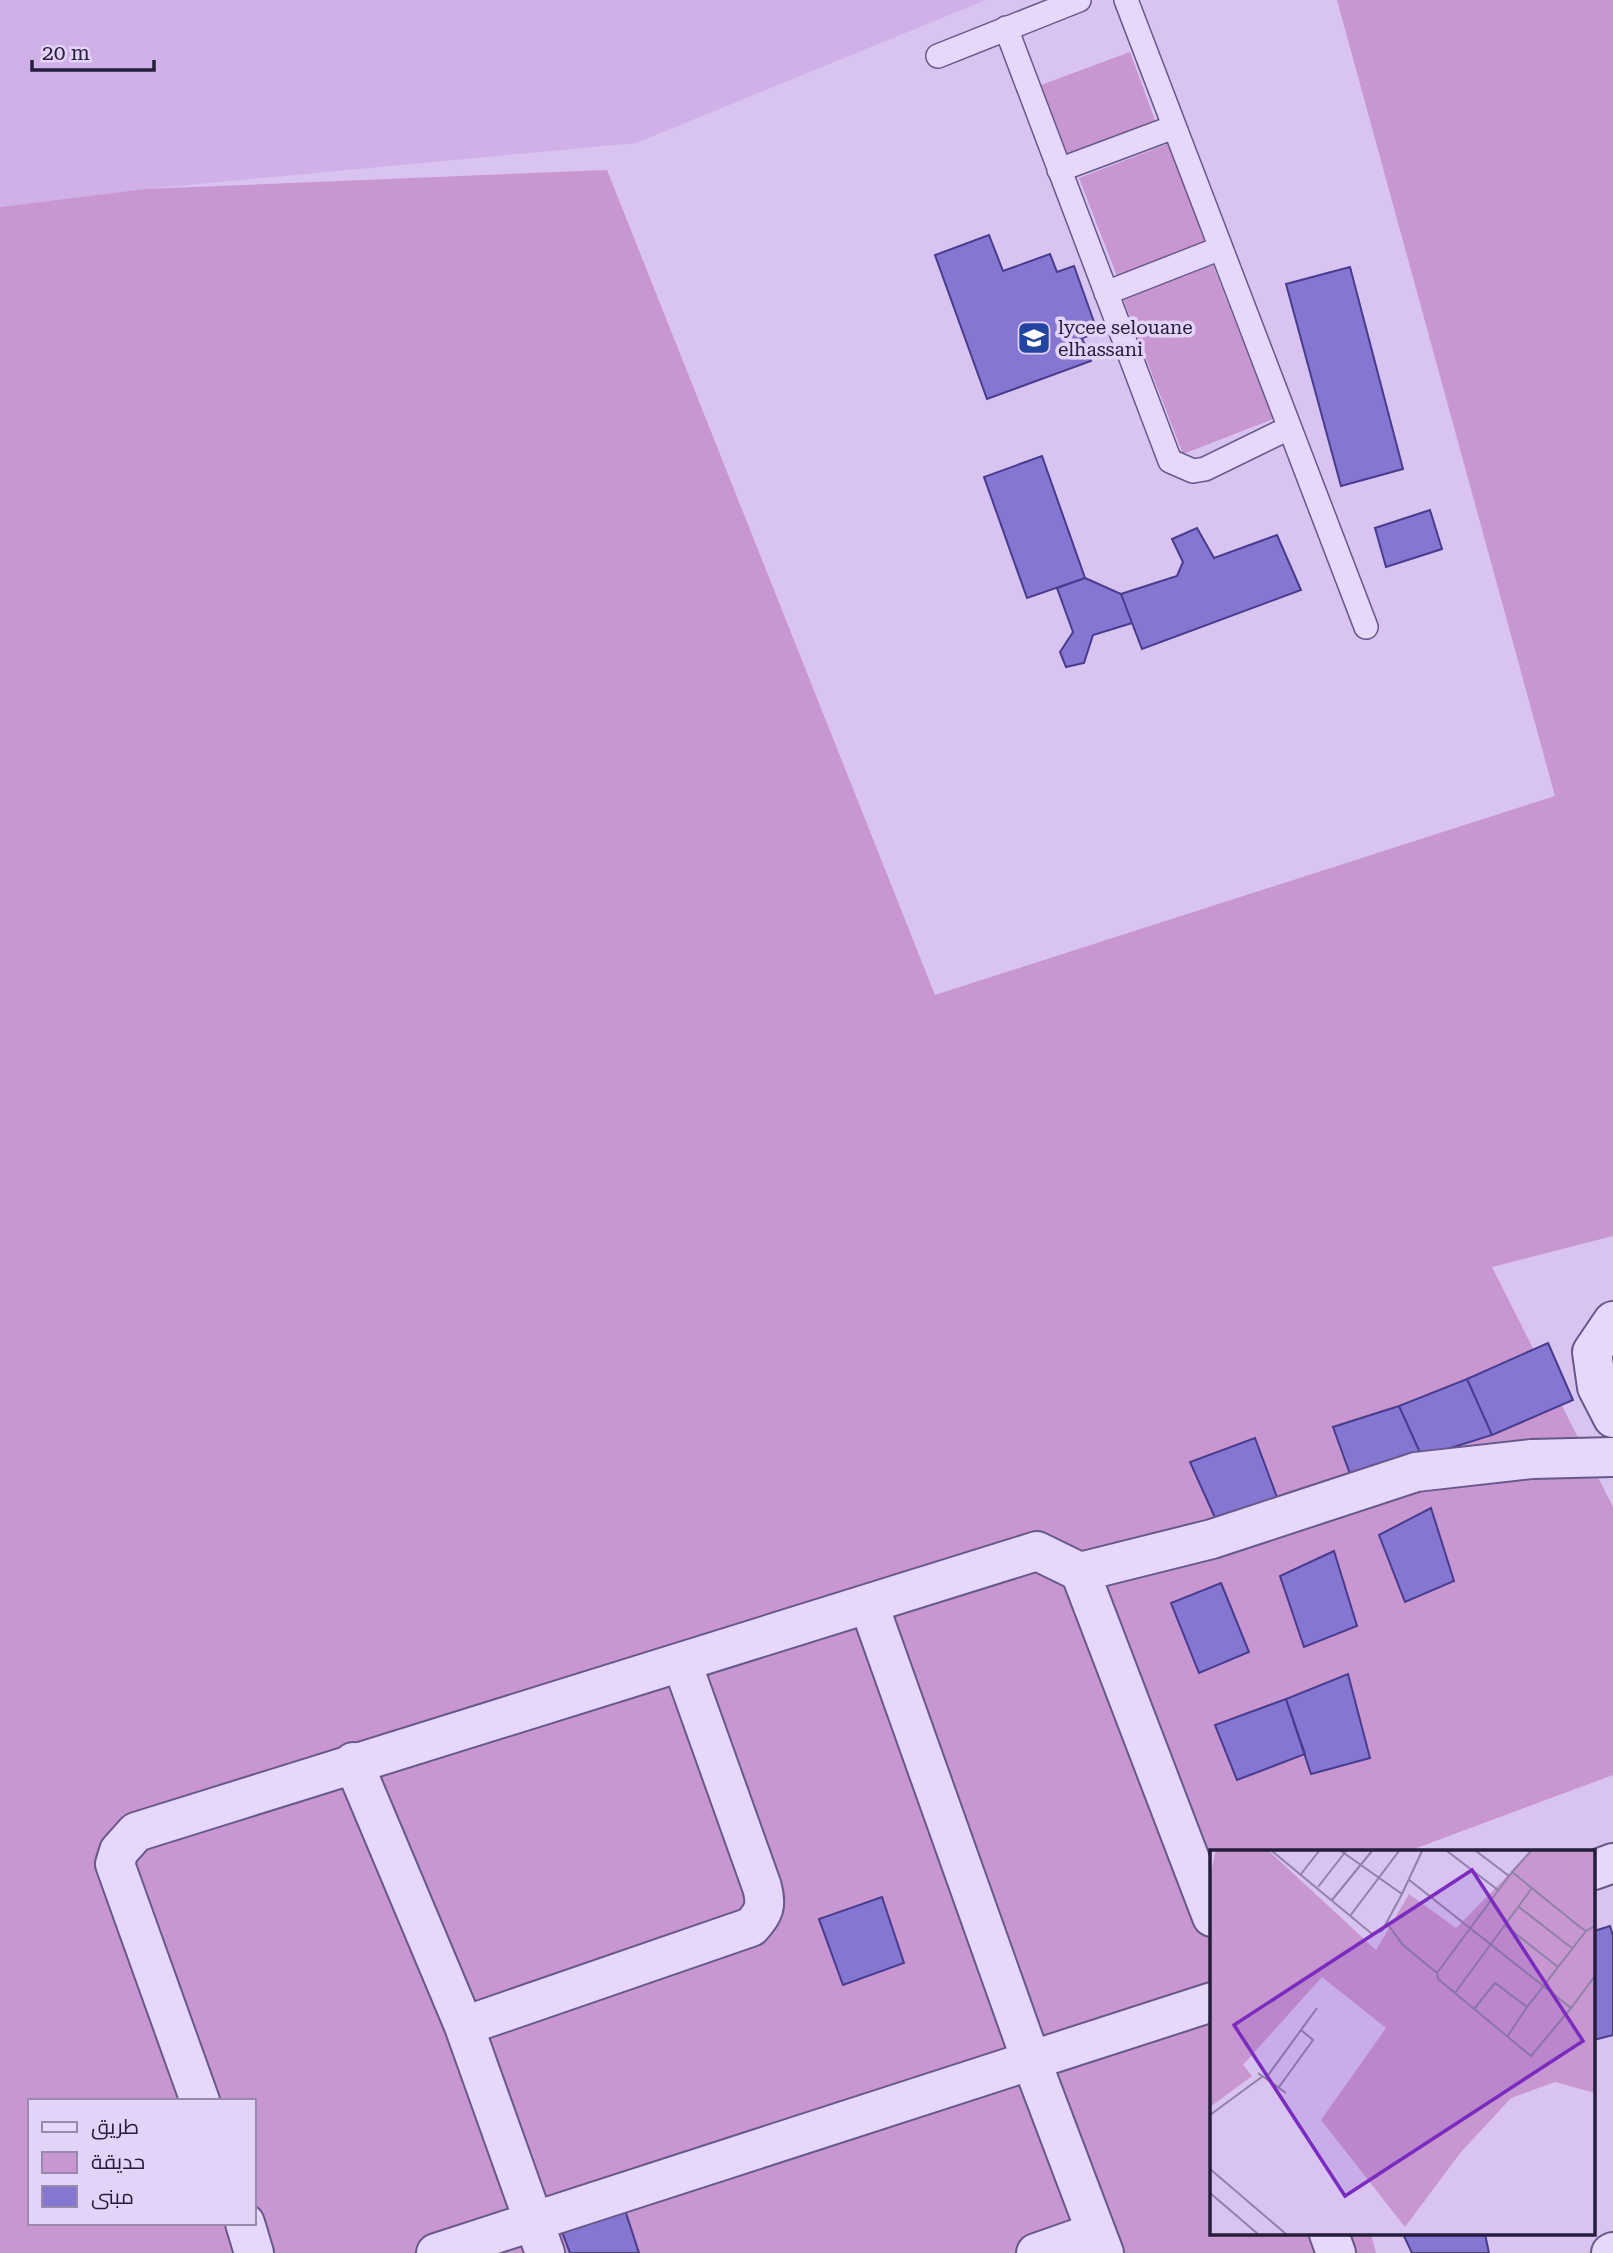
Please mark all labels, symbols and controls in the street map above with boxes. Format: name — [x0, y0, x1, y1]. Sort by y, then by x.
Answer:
scale bar — [32, 28, 154, 72]
text: 20 m — [42, 41, 90, 65]
place label: lycee selouane elhassani — [1058, 316, 1193, 361]
school or university icon: lycee selouane elhassani — [1015, 319, 1053, 357]
inset map — [1210, 1850, 1596, 2236]
legend — [28, 2099, 256, 2225]
text: طريق — [91, 2115, 139, 2140]
text: حديقة — [91, 2150, 145, 2174]
text: مبنى — [91, 2185, 134, 2210]

